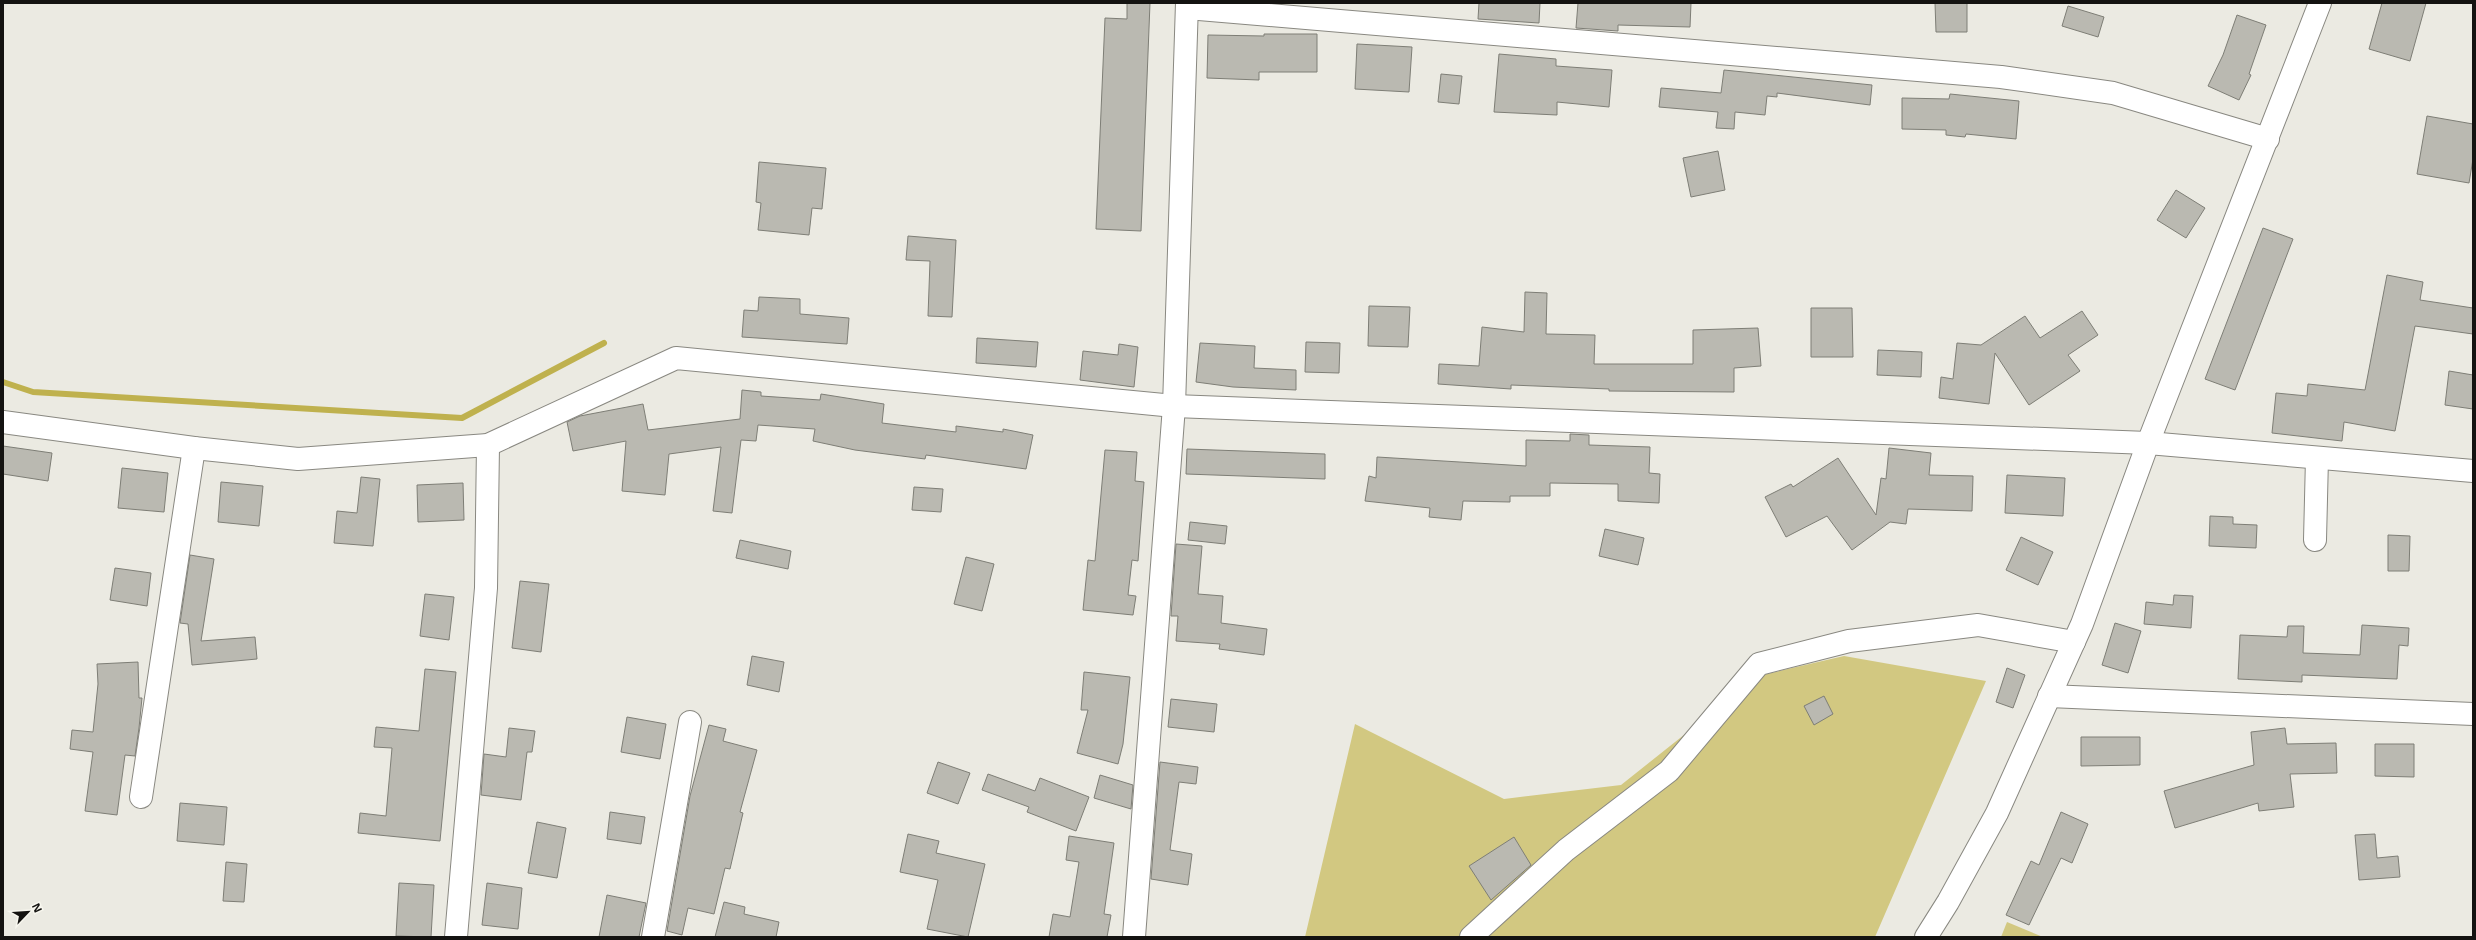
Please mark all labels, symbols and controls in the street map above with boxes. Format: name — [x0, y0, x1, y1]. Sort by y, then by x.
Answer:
north arrow — [8, 892, 48, 932]
text: N — [29, 900, 46, 915]

